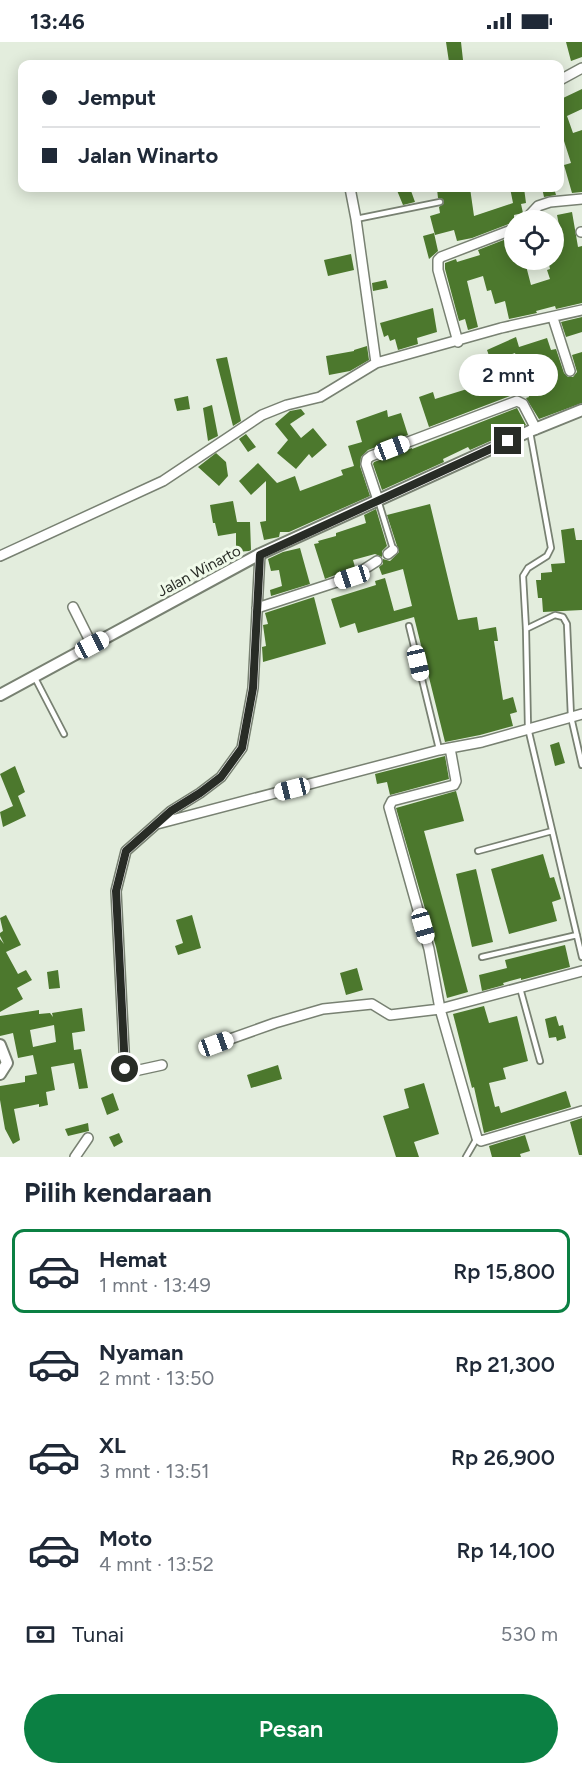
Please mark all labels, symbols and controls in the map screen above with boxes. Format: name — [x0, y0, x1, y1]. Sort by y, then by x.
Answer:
text: 13:46 — [30, 8, 85, 35]
text: Jemput — [78, 84, 156, 111]
text: Jalan Winarto — [78, 142, 218, 169]
map controls — [504, 210, 564, 270]
button: locate — [504, 210, 564, 270]
callout: 2 mnt — [458, 354, 558, 396]
text: 2 mnt — [482, 363, 535, 387]
route end — [494, 427, 521, 454]
car — [372, 433, 412, 463]
street label: Jalan Winarto — [154, 541, 244, 600]
car — [332, 563, 372, 591]
car — [72, 629, 112, 661]
car — [405, 643, 431, 683]
car — [272, 776, 312, 802]
car — [409, 906, 437, 946]
car — [196, 1029, 236, 1059]
route start — [111, 1055, 138, 1082]
text: Pilih kendaraan — [24, 1176, 212, 1209]
icon: car — [27, 1244, 81, 1298]
text: Hemat — [99, 1246, 167, 1273]
text: Rp 15,800 — [453, 1258, 555, 1285]
text: 1 mnt · 13:49 — [99, 1273, 211, 1297]
icon: car — [27, 1337, 81, 1391]
text: Nyaman — [99, 1339, 183, 1366]
text: Rp 21,300 — [455, 1351, 555, 1378]
text: 2 mnt · 13:50 — [99, 1366, 214, 1390]
icon: car — [27, 1430, 81, 1484]
text: XL — [99, 1432, 126, 1459]
text: Rp 26,900 — [451, 1444, 555, 1471]
text: 3 mnt · 13:51 — [99, 1459, 209, 1483]
icon: car — [27, 1523, 81, 1577]
text: Moto — [99, 1525, 152, 1552]
text: Rp 14,100 — [457, 1537, 555, 1564]
text: 4 mnt · 13:52 — [99, 1552, 214, 1576]
icon: cash — [24, 1618, 57, 1651]
text: Tunai — [72, 1621, 124, 1648]
text: 530 m — [501, 1622, 558, 1646]
button: Pesan — [24, 1694, 558, 1763]

